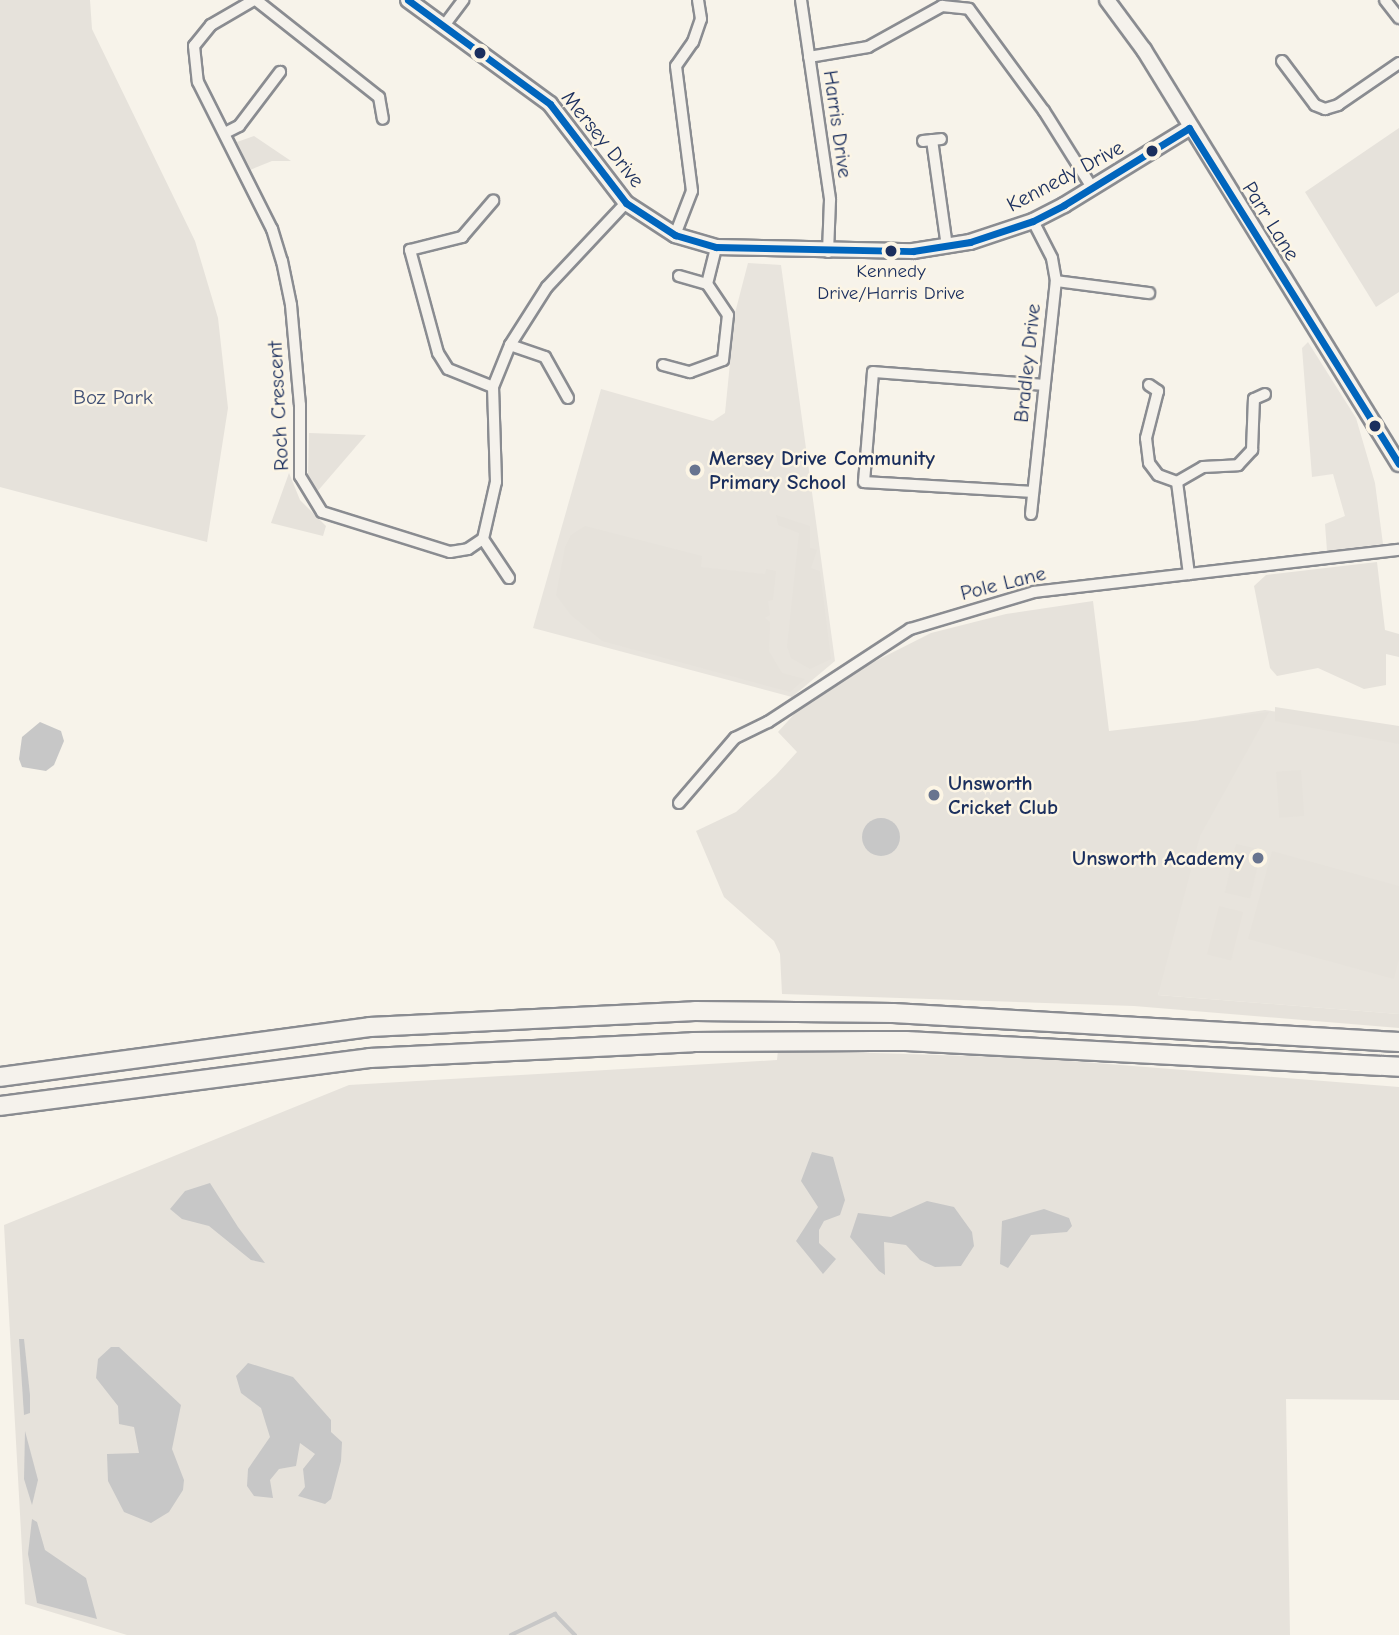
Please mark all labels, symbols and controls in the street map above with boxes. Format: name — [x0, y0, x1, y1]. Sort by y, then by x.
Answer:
unlabelled marker — [473, 46, 487, 60]
street label: Harris Drive — [818, 69, 858, 179]
street label: Mersey Drive — [556, 86, 650, 192]
street label: Kennedy Drive — [1002, 135, 1128, 217]
unlabelled marker — [1145, 144, 1159, 158]
street label: Parr Lane — [1237, 177, 1305, 265]
marker: Kennedy Drive/Harris Drive — [884, 244, 898, 258]
place label: Kennedy Drive/Harris Drive — [817, 261, 965, 305]
street label: Bradley Drive — [1008, 302, 1046, 424]
street label: Roch Crescent — [262, 340, 294, 472]
park label: Boz Park — [73, 384, 153, 410]
unlabelled marker — [1368, 419, 1382, 433]
place label: Mersey Drive Community Primary School — [709, 445, 935, 495]
marker: Mersey Drive Community Primary School — [687, 462, 703, 478]
street label: Pole Lane — [958, 560, 1048, 606]
place label: Unsworth Cricket Club — [948, 770, 1058, 820]
marker: Unsworth Cricket Club — [926, 787, 942, 803]
place label: Unsworth Academy — [1072, 845, 1244, 871]
marker: Unsworth Academy — [1250, 850, 1266, 866]

